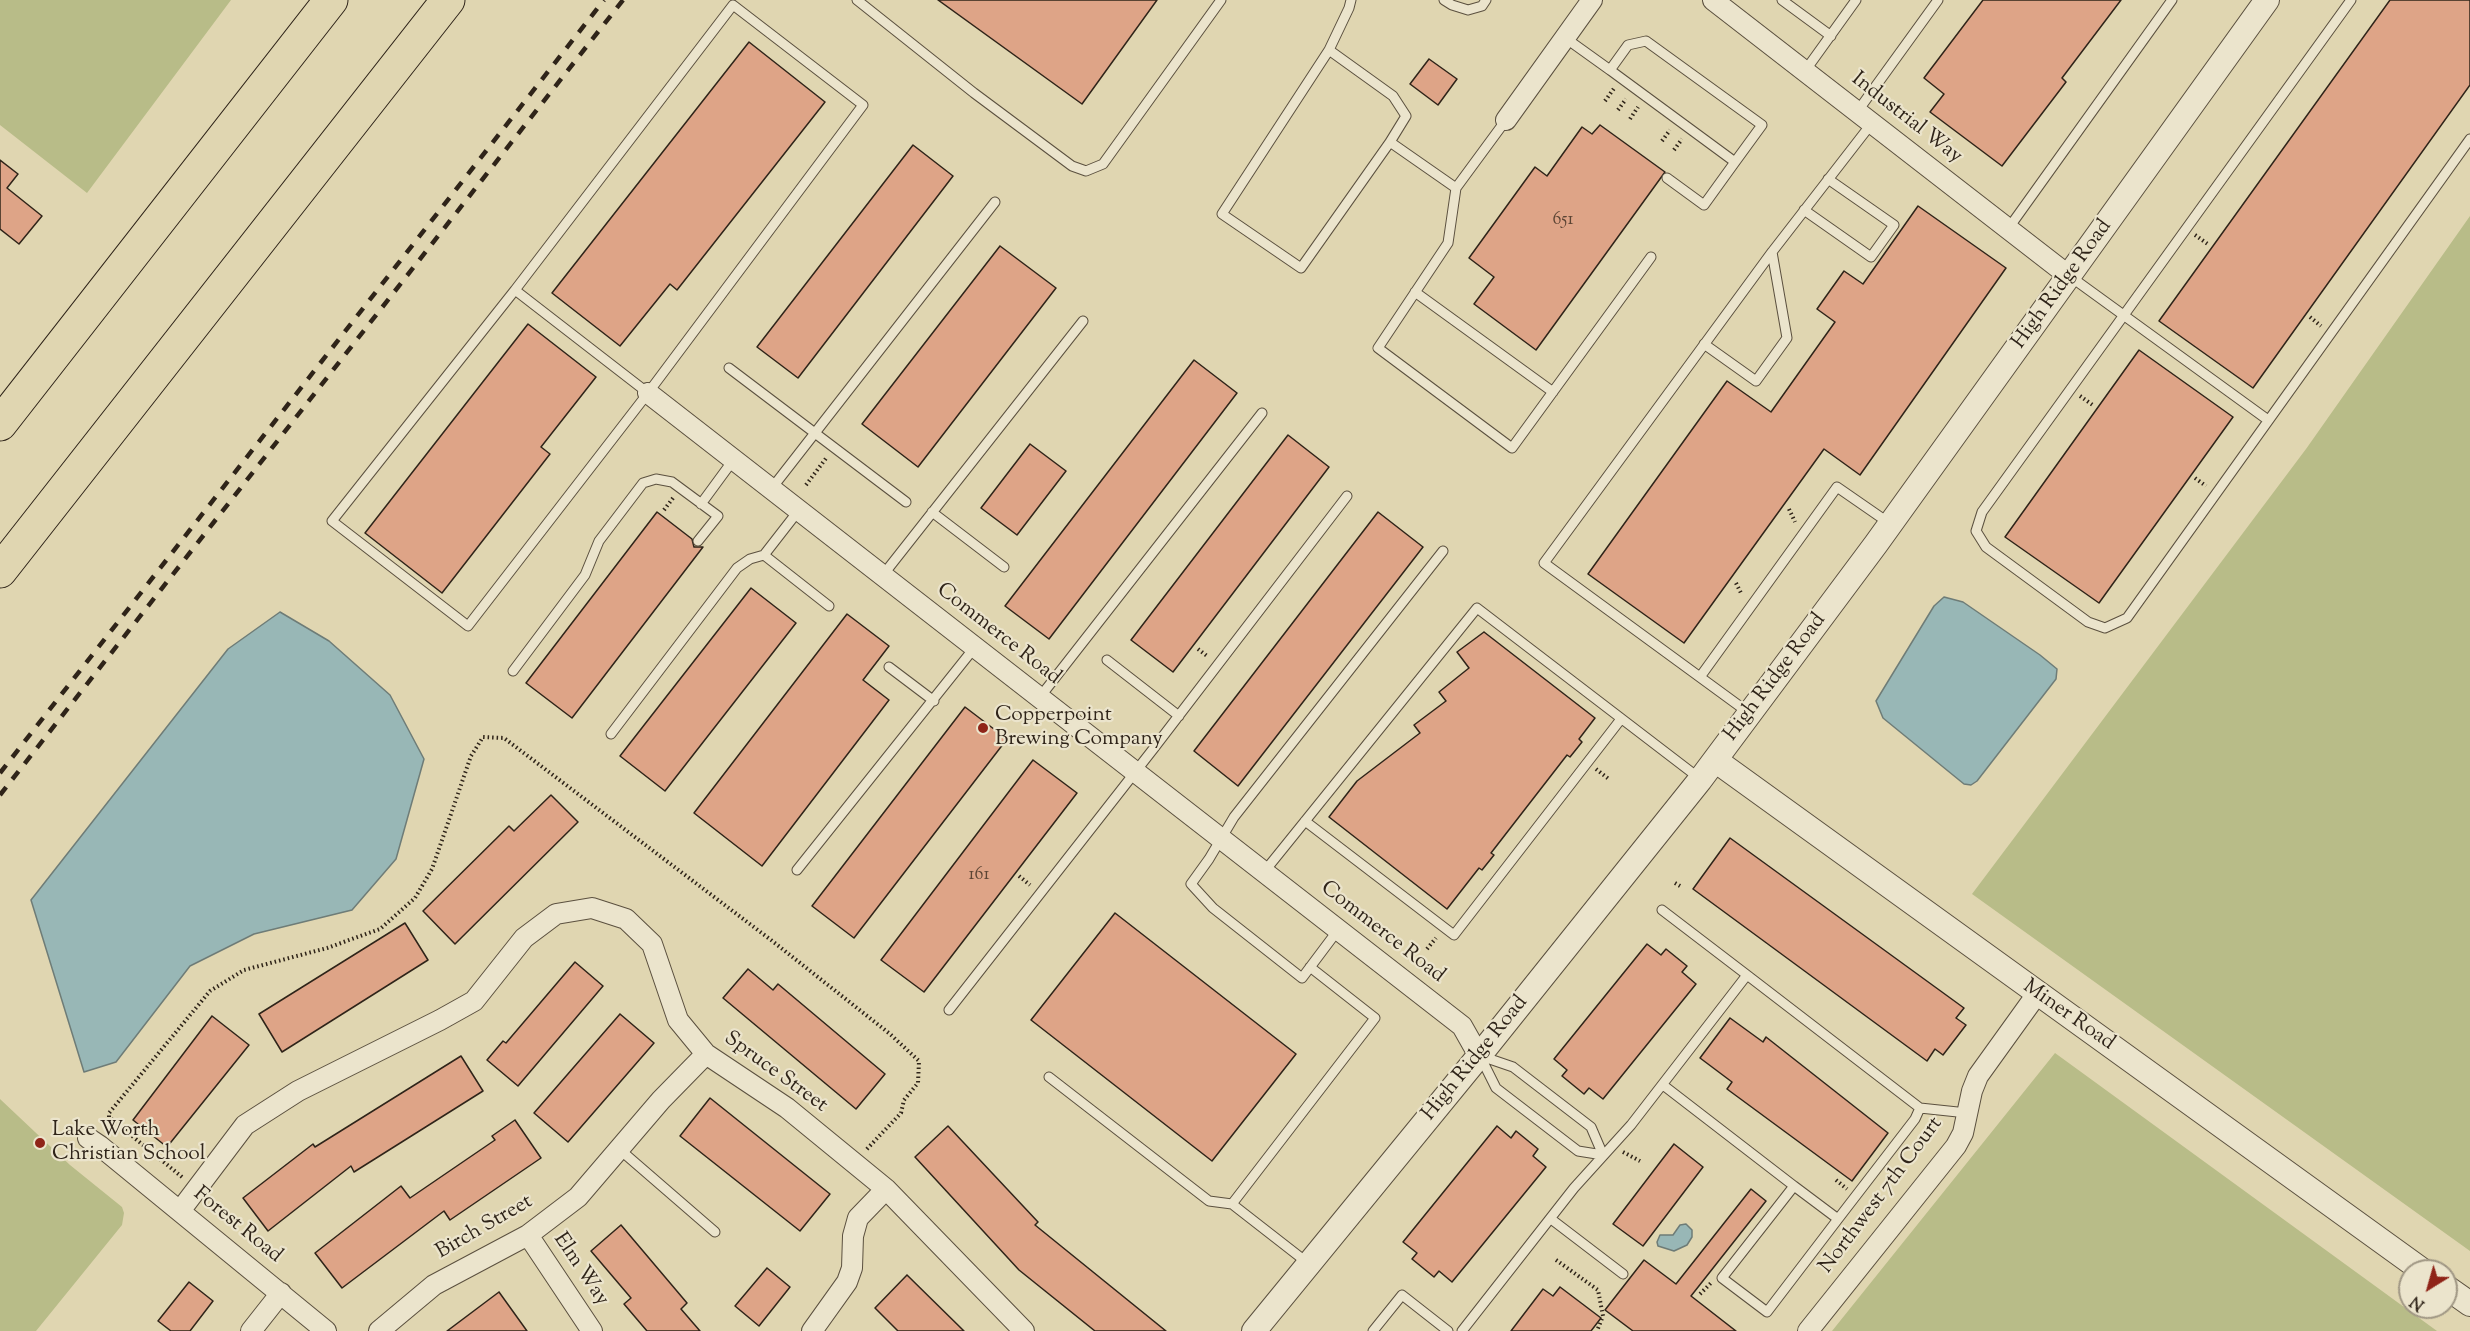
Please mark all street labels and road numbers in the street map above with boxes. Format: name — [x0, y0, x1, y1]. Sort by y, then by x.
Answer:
street label: Industrial Way — [1845, 68, 1967, 170]
street label: High Ridge Road — [2008, 215, 2118, 355]
street label: Commerce Road — [931, 579, 1065, 691]
street label: High Ridge Road — [1720, 609, 1832, 747]
street label: Commerce Road — [1315, 877, 1449, 989]
street label: Miner Road — [2017, 975, 2119, 1057]
street label: High Ridge Road — [1418, 991, 1534, 1127]
street label: Spruce Street — [718, 1027, 832, 1119]
street label: Northwest 7th Court — [1815, 1113, 1949, 1279]
street label: Forest Road — [187, 1182, 287, 1270]
street label: Birch Street — [432, 1190, 538, 1266]
street label: Elm Way — [547, 1229, 613, 1311]

